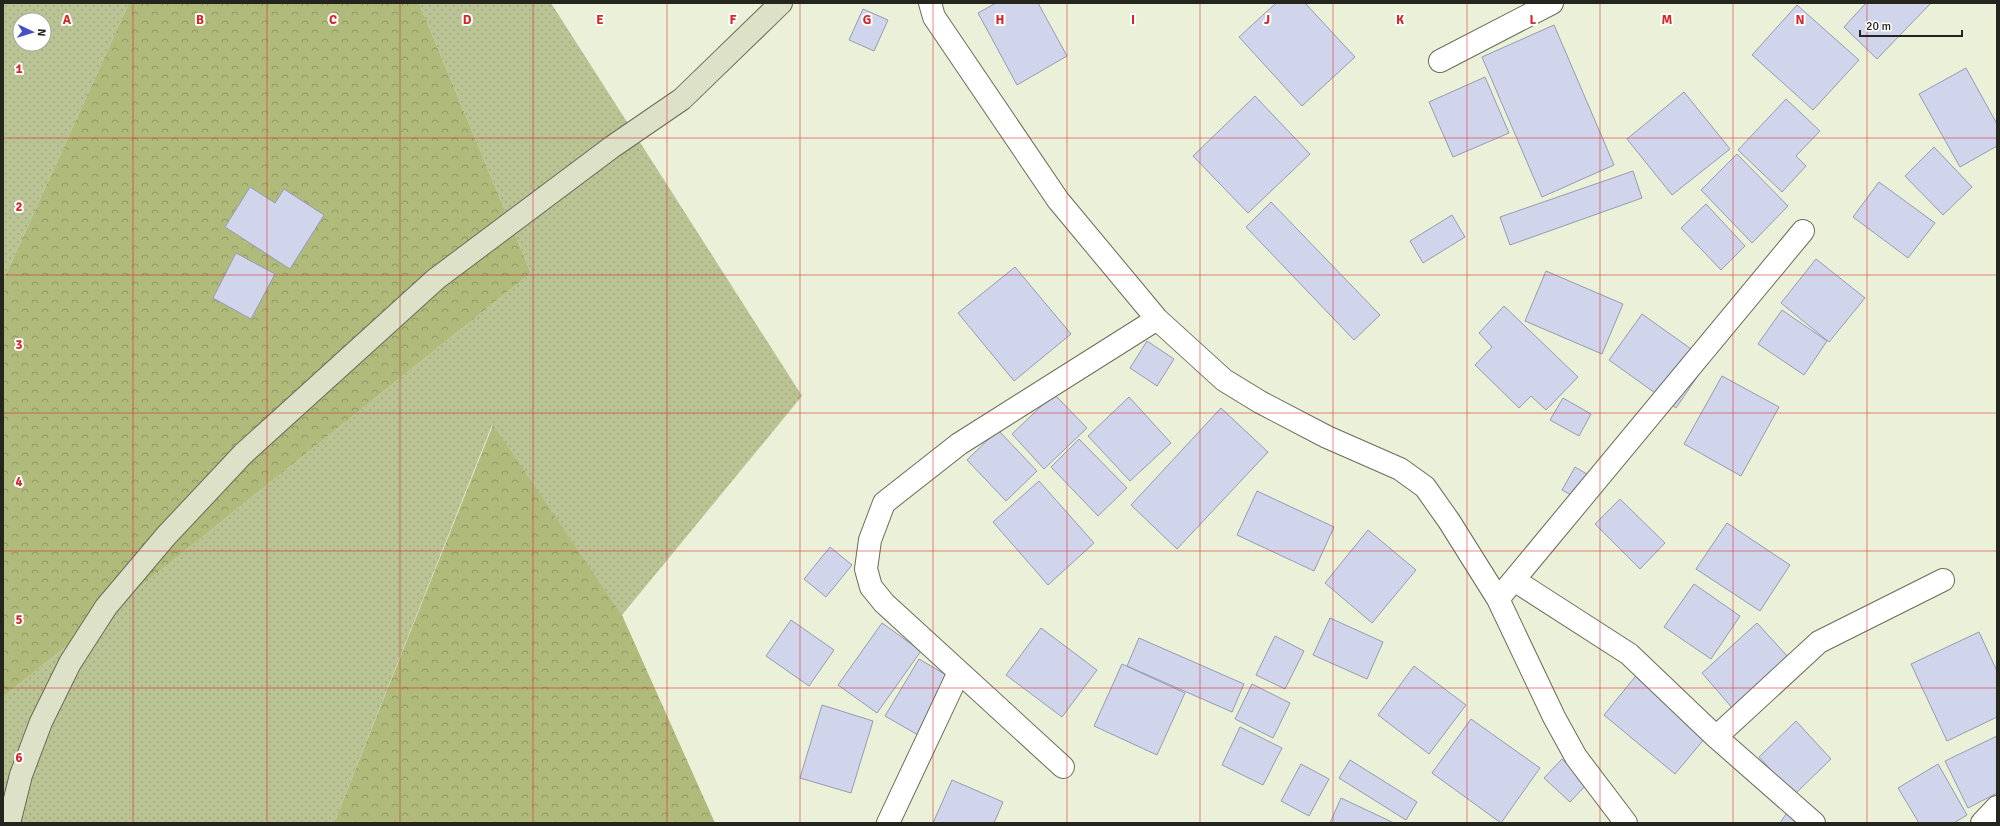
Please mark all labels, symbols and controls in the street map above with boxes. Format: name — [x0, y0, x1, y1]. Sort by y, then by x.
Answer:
north arrow — [12, 12, 52, 52]
text: A — [63, 12, 72, 28]
text: B — [196, 12, 204, 28]
text: C — [329, 12, 337, 28]
text: D — [463, 12, 472, 28]
text: E — [596, 12, 604, 28]
text: F — [730, 12, 737, 28]
text: G — [863, 12, 871, 28]
text: H — [996, 12, 1004, 28]
text: I — [1131, 12, 1135, 28]
text: J — [1264, 12, 1270, 28]
text: K — [1396, 12, 1404, 28]
text: L — [1530, 12, 1537, 28]
text: M — [1662, 12, 1673, 28]
text: N — [1795, 12, 1805, 28]
scale bar — [1860, 12, 1962, 38]
text: 20 m — [1866, 19, 1891, 34]
text: N — [35, 28, 48, 37]
text: 1 — [15, 61, 23, 77]
text: 2 — [15, 199, 23, 215]
text: 3 — [15, 337, 23, 353]
text: 4 — [15, 474, 23, 490]
text: 5 — [15, 612, 23, 628]
text: 6 — [15, 750, 23, 766]

